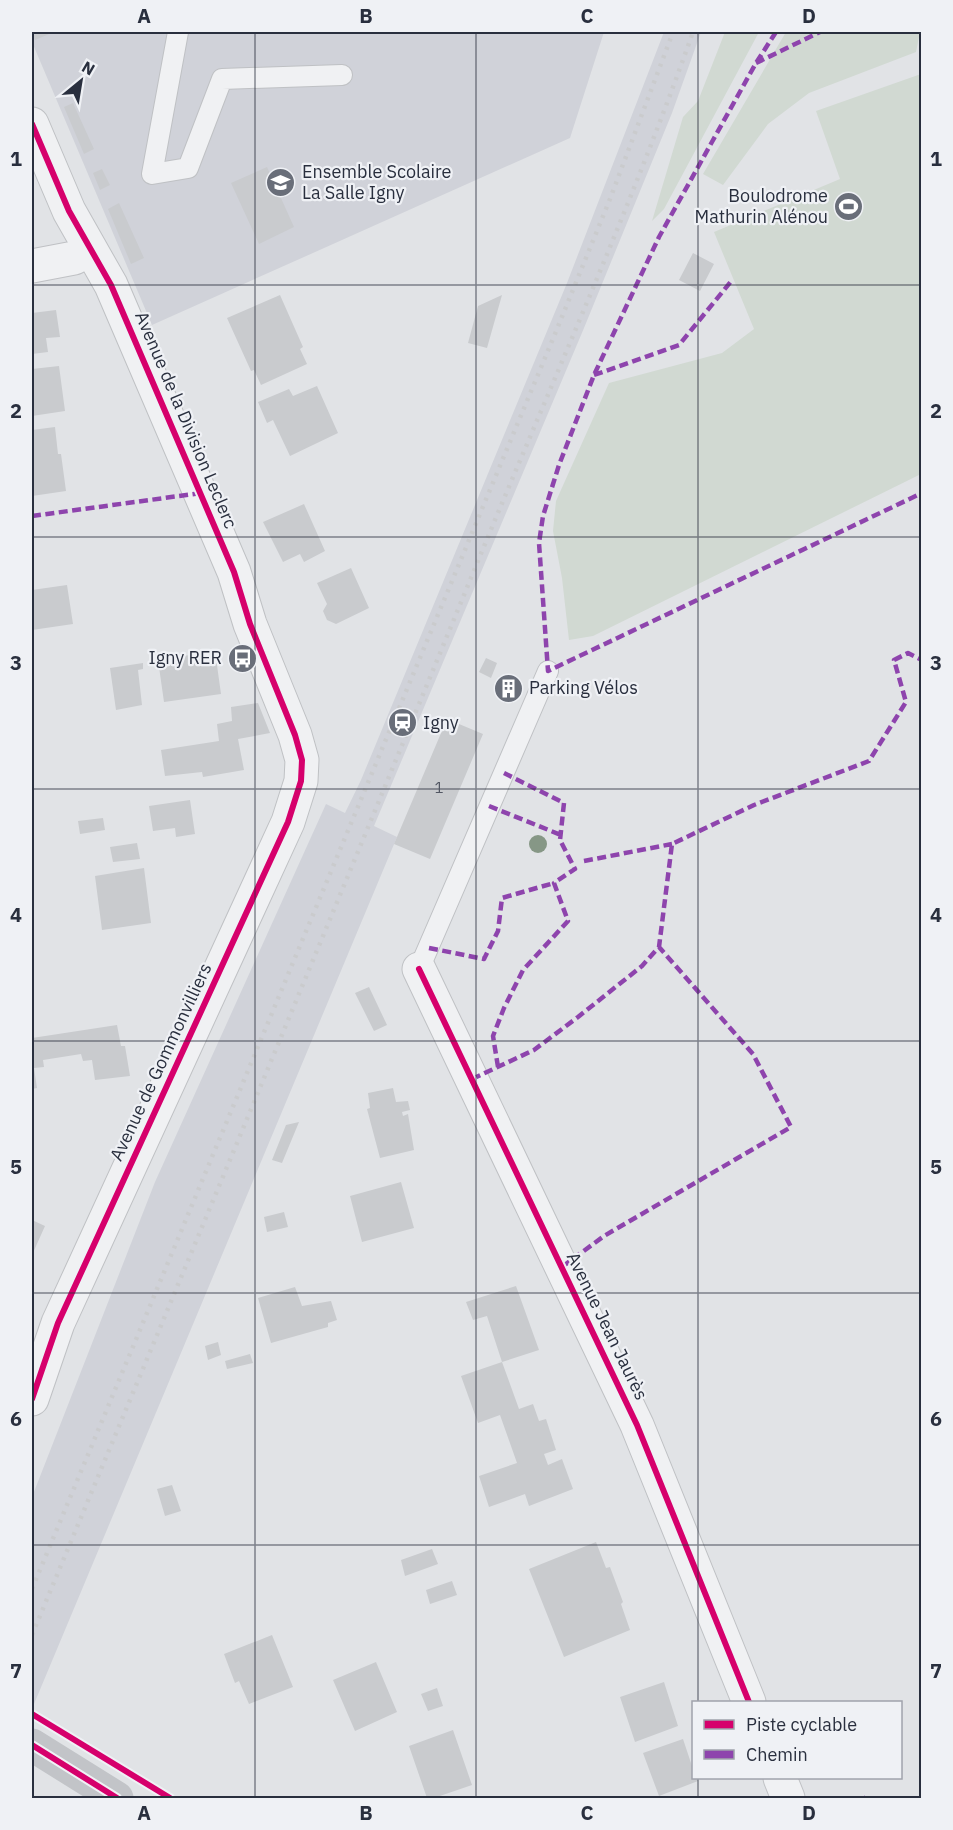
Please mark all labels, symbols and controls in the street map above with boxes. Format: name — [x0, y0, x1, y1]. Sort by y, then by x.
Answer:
text: A — [137, 2, 151, 29]
text: B — [359, 2, 373, 29]
text: C — [580, 2, 594, 29]
text: D — [802, 2, 816, 29]
north arrow — [51, 51, 111, 111]
text: N — [78, 56, 99, 80]
text: 1 — [10, 145, 22, 172]
text: 1 — [930, 145, 942, 172]
place label: Ensemble Scolaire La Salle Igny — [302, 160, 452, 204]
school or university icon: Ensemble Scolaire La Salle Igny — [265, 166, 297, 198]
place label: Boulodrome Mathurin Alénou — [695, 184, 828, 228]
sports icon: Boulodrome Mathurin Alénou — [833, 190, 865, 222]
street label: Avenue de la Division Leclerc — [130, 308, 243, 532]
text: 2 — [10, 397, 22, 424]
text: 2 — [930, 397, 942, 424]
bus stop icon: Igny RER — [227, 642, 259, 674]
place label: Igny RER — [148, 646, 222, 669]
text: 3 — [10, 649, 22, 676]
text: 3 — [930, 649, 942, 676]
building icon: Parking Vélos — [492, 672, 524, 704]
place label: Parking Vélos — [529, 676, 638, 699]
station icon: Igny — [386, 707, 418, 739]
place label: Igny — [423, 711, 459, 734]
house number: 1 — [434, 778, 444, 797]
text: 4 — [10, 901, 22, 928]
text: 4 — [930, 901, 942, 928]
street label: Avenue de Gommonvilliers — [104, 959, 217, 1164]
text: 5 — [10, 1153, 22, 1180]
text: 5 — [930, 1153, 942, 1180]
street label: Avenue Jean Jaurès — [562, 1248, 653, 1403]
text: 6 — [10, 1405, 22, 1432]
text: 6 — [930, 1405, 942, 1432]
text: 7 — [10, 1657, 22, 1684]
text: 7 — [930, 1657, 942, 1684]
legend — [692, 1701, 902, 1779]
text: Piste cyclable — [746, 1713, 857, 1736]
text: Chemin — [746, 1743, 808, 1766]
text: A — [137, 1799, 151, 1826]
text: B — [359, 1799, 373, 1826]
text: C — [580, 1799, 594, 1826]
text: D — [802, 1799, 816, 1826]

